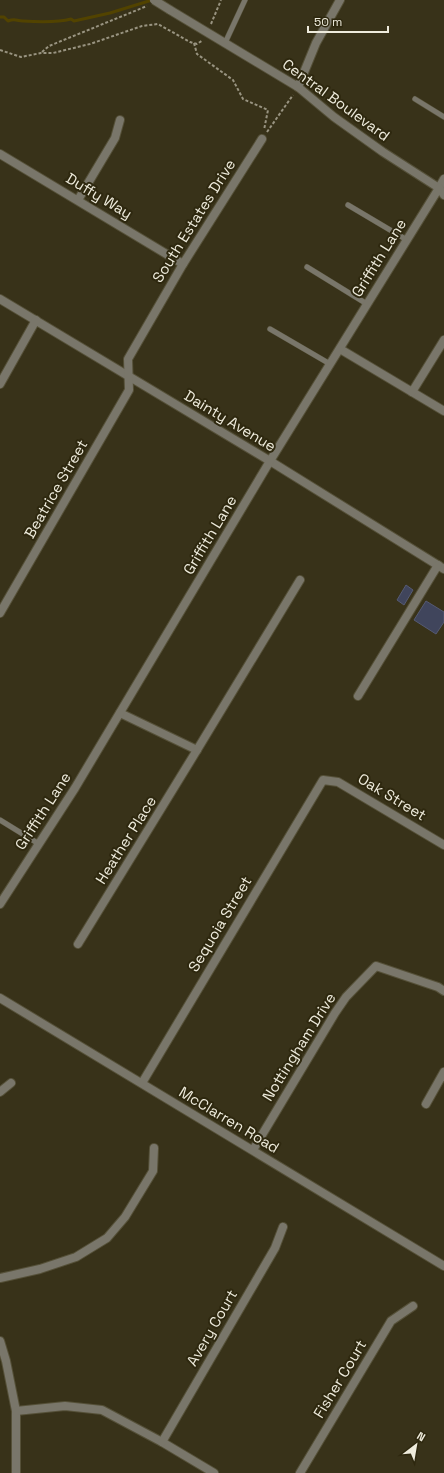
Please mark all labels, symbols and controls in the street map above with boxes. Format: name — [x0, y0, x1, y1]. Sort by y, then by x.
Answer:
scale bar — [308, 8, 388, 34]
text: 50 m — [314, 14, 342, 30]
street label: Central Boulevard — [279, 54, 394, 145]
street label: South Estates Drive — [148, 155, 239, 286]
street label: Duffy Way — [63, 168, 136, 223]
street label: Griffith Lane — [347, 215, 410, 300]
street label: Dainty Avenue — [181, 386, 280, 456]
street label: Beatrice Street — [20, 436, 92, 541]
street label: Griffith Lane — [179, 492, 241, 578]
street label: Griffith Lane — [10, 768, 75, 853]
street label: Oak Street — [355, 769, 430, 824]
street label: Heather Place — [91, 792, 160, 887]
street label: Sequoia Street — [184, 872, 256, 975]
street label: Nottingham Drive — [258, 989, 340, 1104]
street label: McClarren Road — [176, 1082, 283, 1157]
street label: Avery Court — [182, 1286, 241, 1369]
street label: Fisher Court — [309, 1336, 370, 1421]
north arrow — [396, 1425, 436, 1465]
text: N — [414, 1429, 428, 1444]

